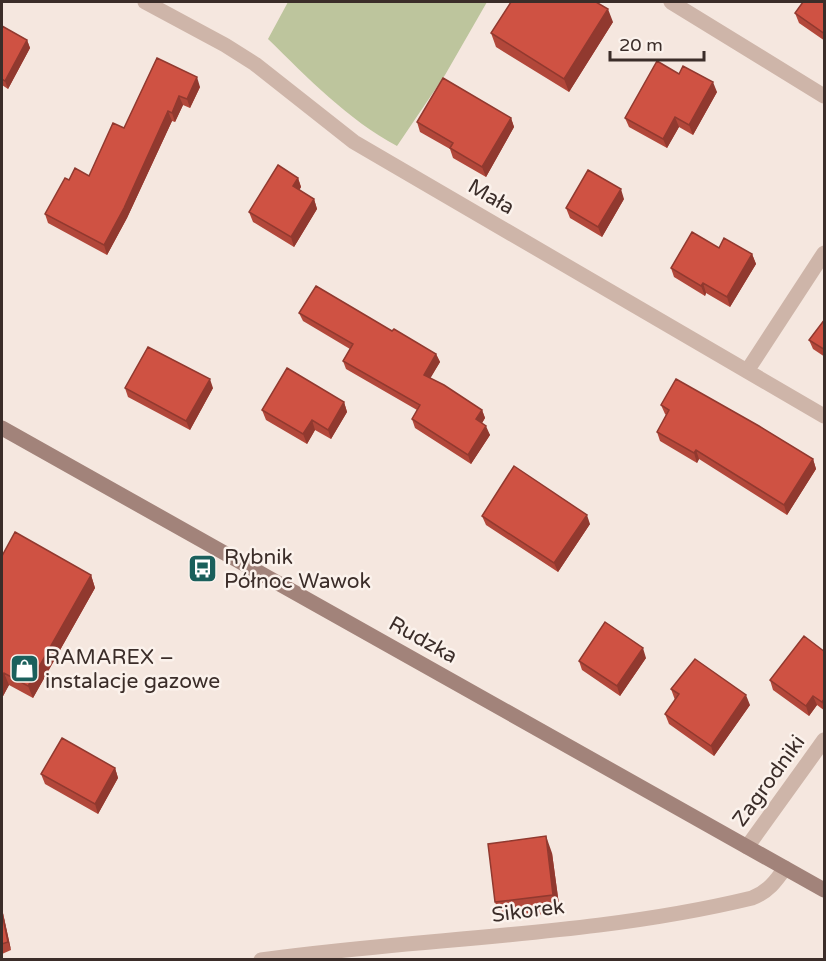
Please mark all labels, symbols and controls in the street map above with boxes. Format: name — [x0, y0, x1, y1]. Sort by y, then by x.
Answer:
scale bar — [610, 24, 704, 62]
text: 20 m — [619, 34, 663, 56]
street label: Mała — [463, 174, 519, 220]
place label: Rybnik Północ Wawok — [224, 545, 371, 594]
bus stop icon: Rybnik Północ Wawok — [187, 553, 219, 585]
street label: Rudzka — [384, 611, 462, 669]
place label: RAMAREX – instalacje gazowe — [45, 645, 220, 694]
shop icon: RAMAREX – instalacje gazowe — [8, 653, 40, 685]
street label: Zagrodniki — [727, 730, 811, 832]
street label: Sikorek — [490, 894, 566, 928]

